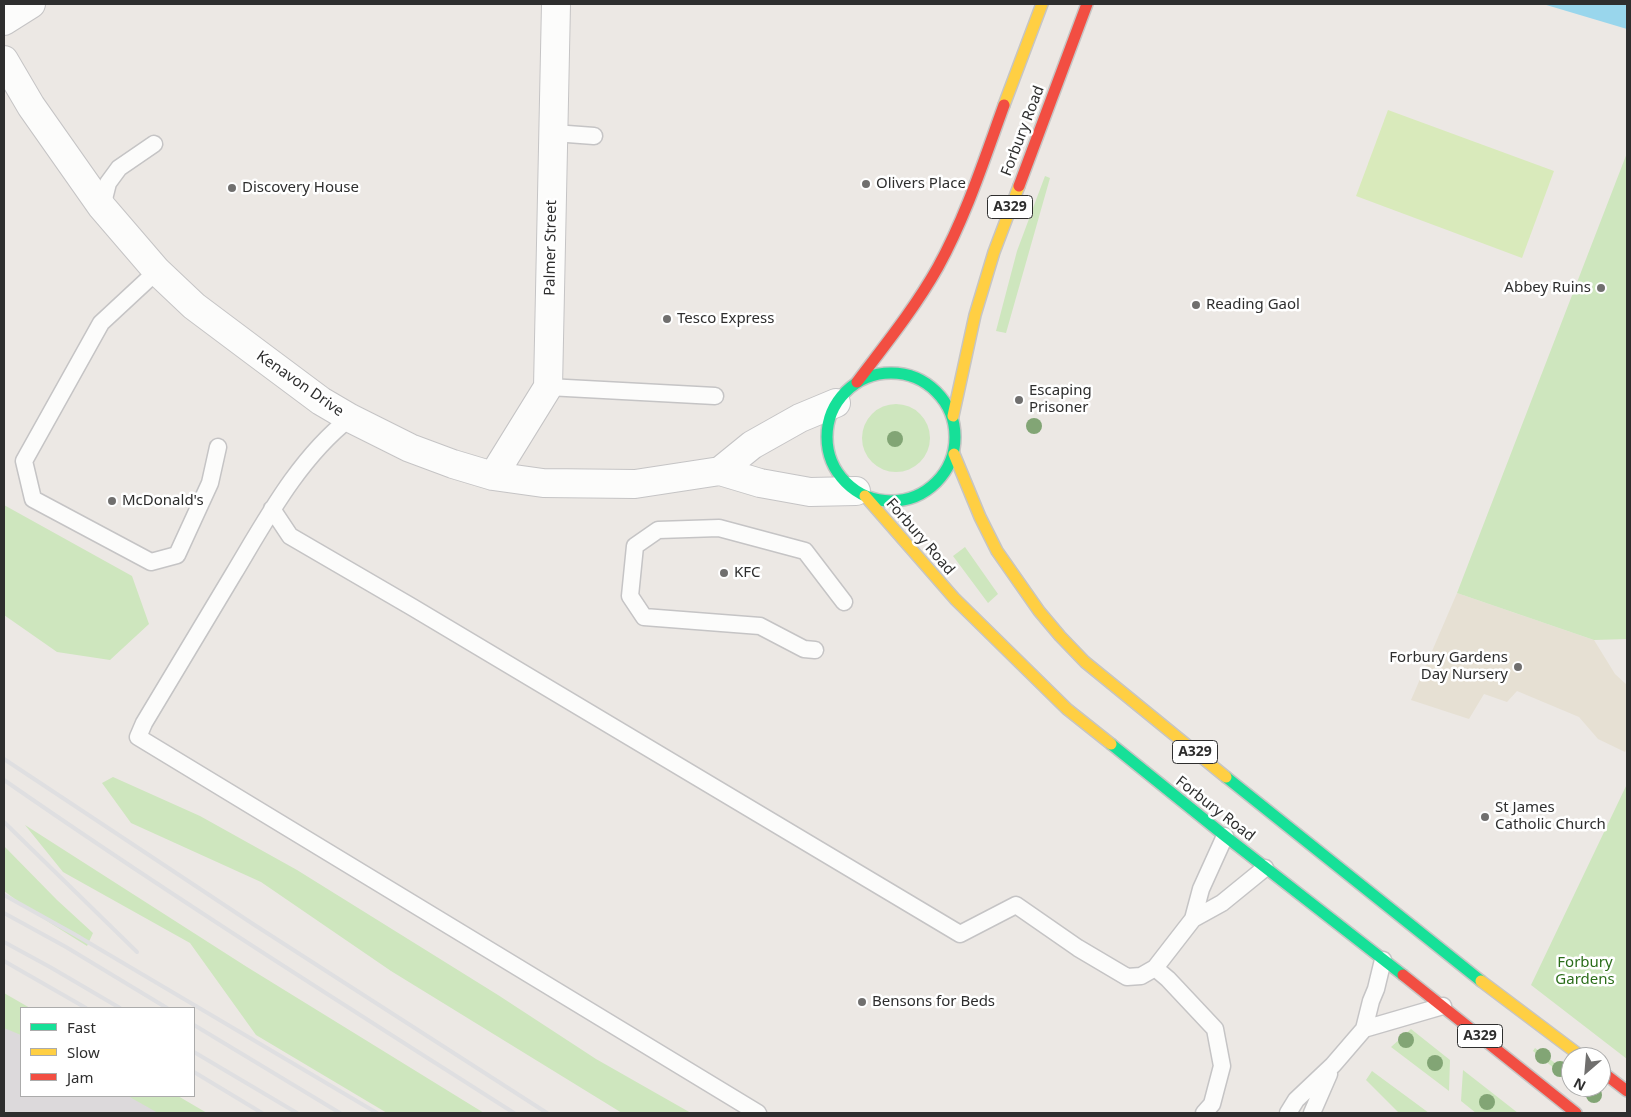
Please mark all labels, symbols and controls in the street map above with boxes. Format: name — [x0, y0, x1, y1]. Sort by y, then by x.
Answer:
street label: Forbury Road — [998, 83, 1048, 179]
place label: Olivers Place — [876, 175, 966, 193]
marker: Olivers Place — [860, 178, 872, 190]
place label: Discovery House — [242, 179, 359, 197]
marker: Discovery House — [226, 182, 238, 194]
road number: A329 — [988, 196, 1032, 218]
street label: Palmer Street — [541, 200, 561, 296]
place label: Abbey Ruins — [1504, 279, 1591, 297]
marker: Abbey Ruins — [1595, 282, 1607, 294]
place label: Reading Gaol — [1206, 296, 1300, 314]
marker: Reading Gaol — [1190, 299, 1202, 311]
place label: Tesco Express — [677, 310, 774, 328]
marker: Tesco Express — [661, 313, 673, 325]
street label: Kenavon Drive — [253, 347, 347, 421]
place label: Escaping Prisoner — [1029, 382, 1092, 417]
marker: Escaping Prisoner — [1013, 394, 1025, 406]
place label: McDonald's — [122, 492, 204, 510]
marker: McDonald's — [106, 495, 118, 507]
street label: Forbury Road — [882, 495, 958, 579]
place label: KFC — [734, 564, 761, 582]
marker: KFC — [718, 567, 730, 579]
place label: Forbury Gardens Day Nursery — [1389, 649, 1508, 684]
marker: Forbury Gardens Day Nursery — [1512, 661, 1524, 673]
road number: A329 — [1172, 740, 1218, 764]
street label: Forbury Road — [1172, 773, 1258, 845]
place label: St James Catholic Church — [1495, 799, 1606, 834]
marker: St James Catholic Church — [1479, 811, 1491, 823]
park label: Forbury Gardens — [1555, 954, 1615, 989]
place label: Bensons for Beds — [872, 993, 995, 1011]
marker: Bensons for Beds — [856, 996, 868, 1008]
legend — [20, 1007, 195, 1097]
text: Fast — [67, 1017, 96, 1037]
road number: A329 — [1458, 1024, 1502, 1048]
text: Slow — [67, 1042, 100, 1062]
north arrow — [1561, 1047, 1611, 1097]
text: Jam — [67, 1067, 94, 1087]
text: N — [1570, 1074, 1589, 1096]

